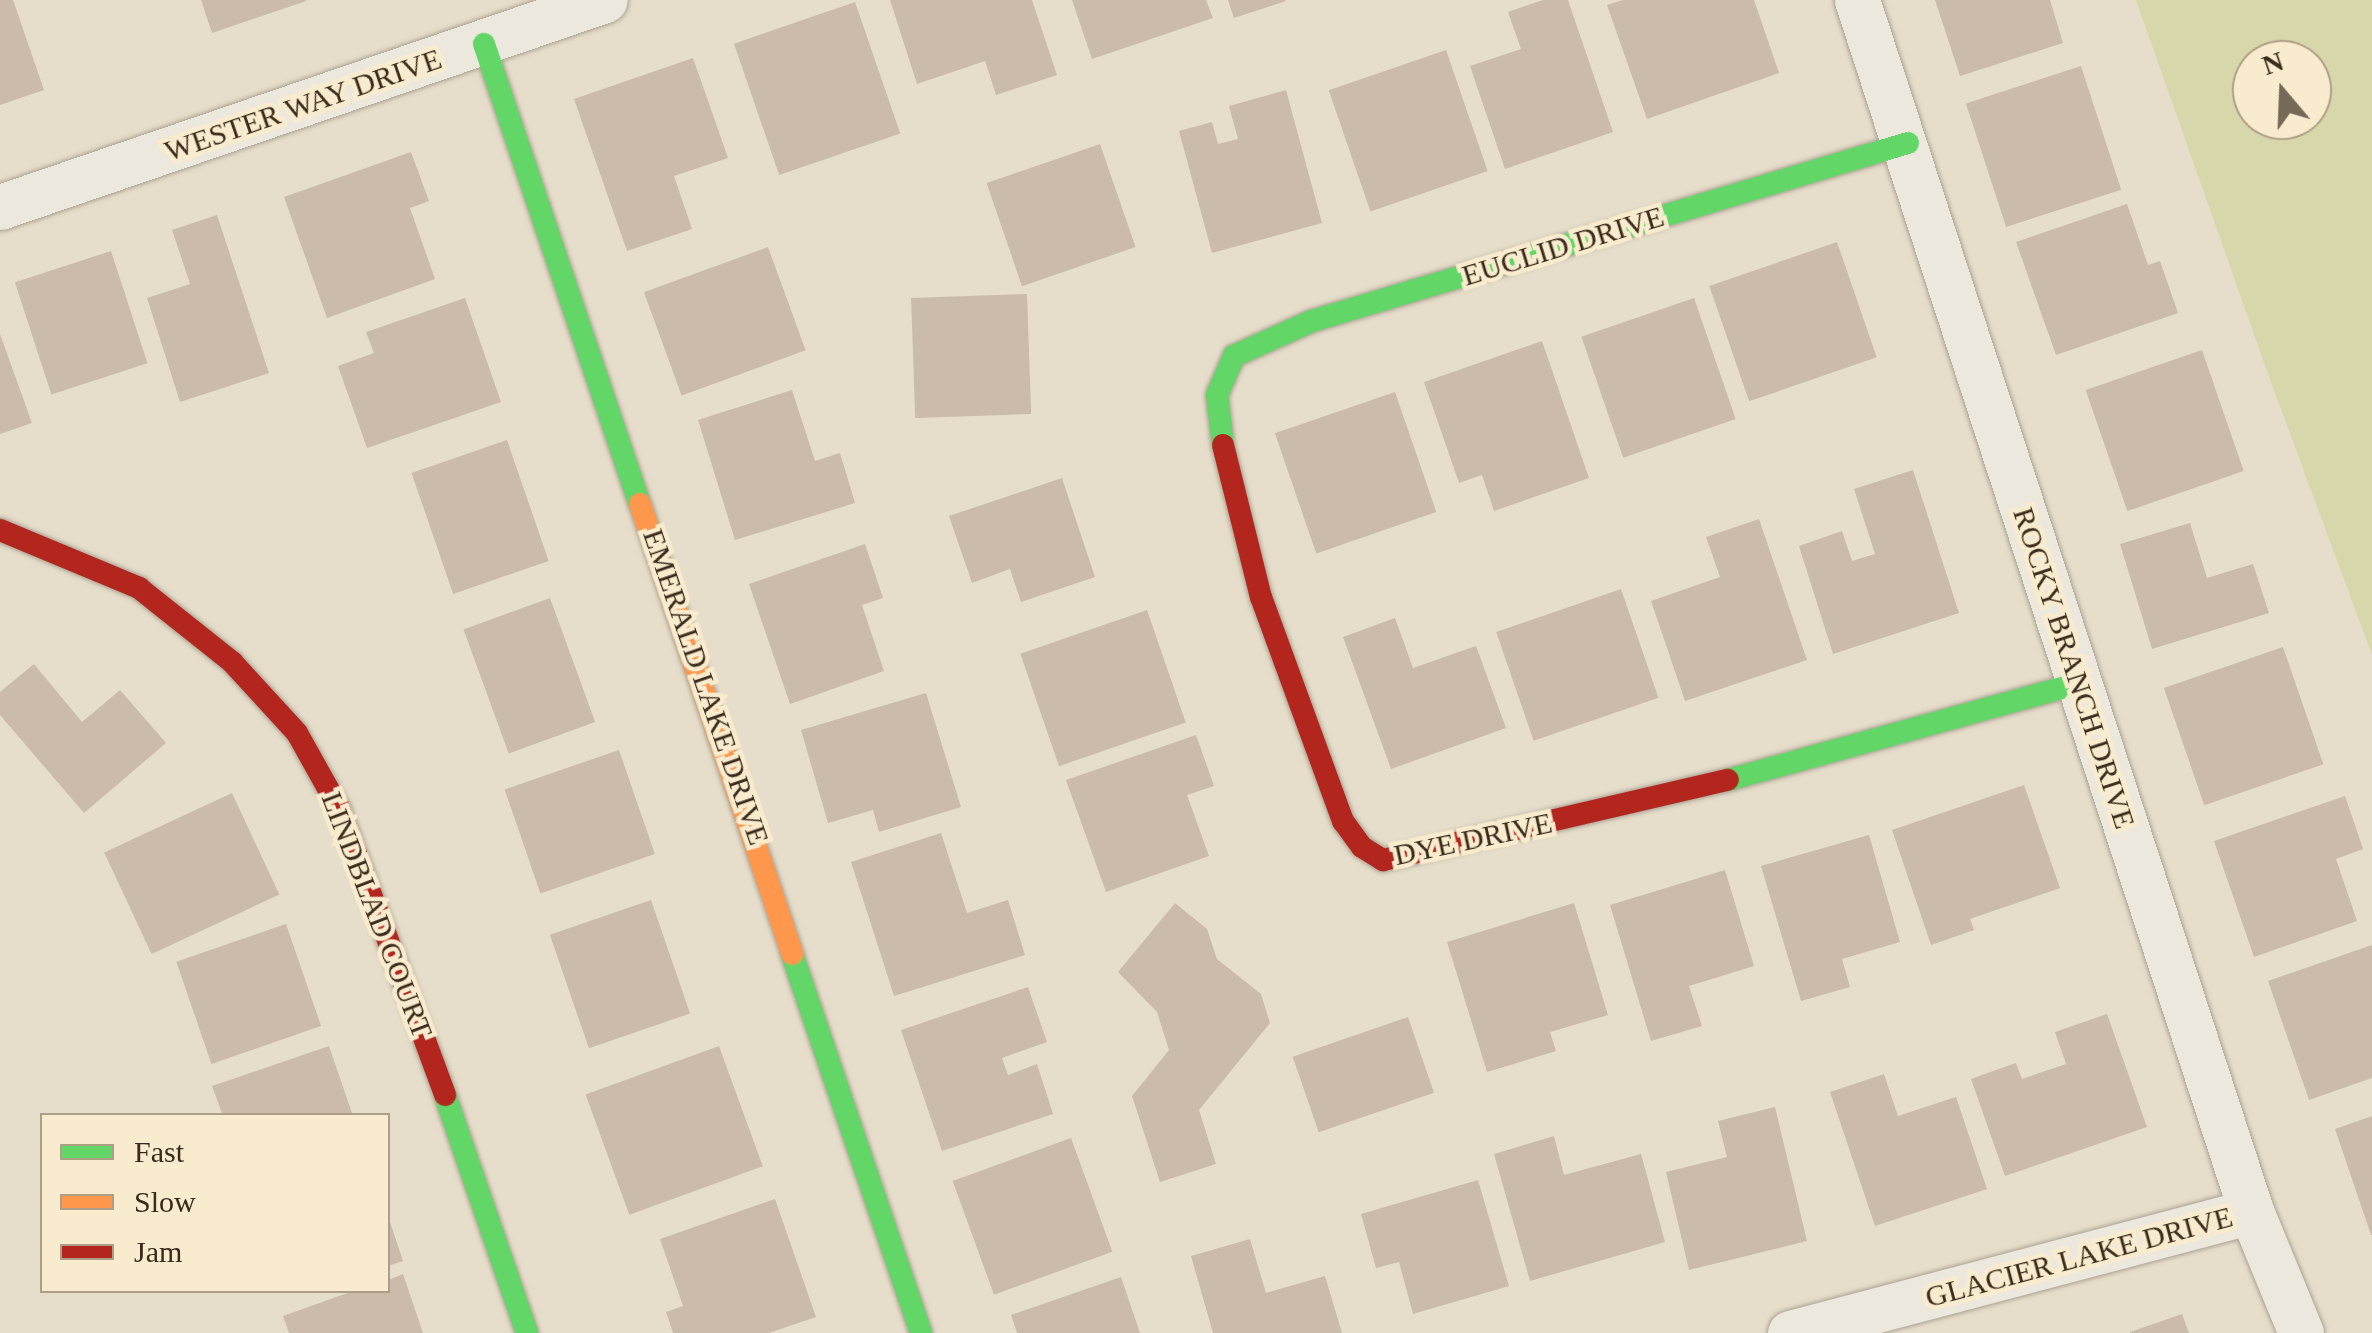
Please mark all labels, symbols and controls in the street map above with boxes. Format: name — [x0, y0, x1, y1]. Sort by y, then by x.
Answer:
street label: WESTER WAY DRIVE — [159, 40, 447, 170]
north arrow — [2232, 40, 2332, 140]
text: N — [2258, 45, 2287, 81]
street label: EUCLID DRIVE — [1458, 198, 1668, 294]
street label: ROCKY BRANCH DRIVE — [2005, 502, 2143, 834]
street label: EMERALD LAKE DRIVE — [635, 524, 777, 850]
street label: LINDBLAD COURT — [313, 787, 441, 1043]
street label: DYE DRIVE — [1391, 805, 1555, 873]
legend — [40, 1113, 390, 1293]
text: Fast — [134, 1135, 184, 1168]
text: Slow — [134, 1185, 196, 1218]
street label: GLACIER LAKE DRIVE — [1921, 1199, 2237, 1315]
text: Jam — [134, 1235, 182, 1268]

